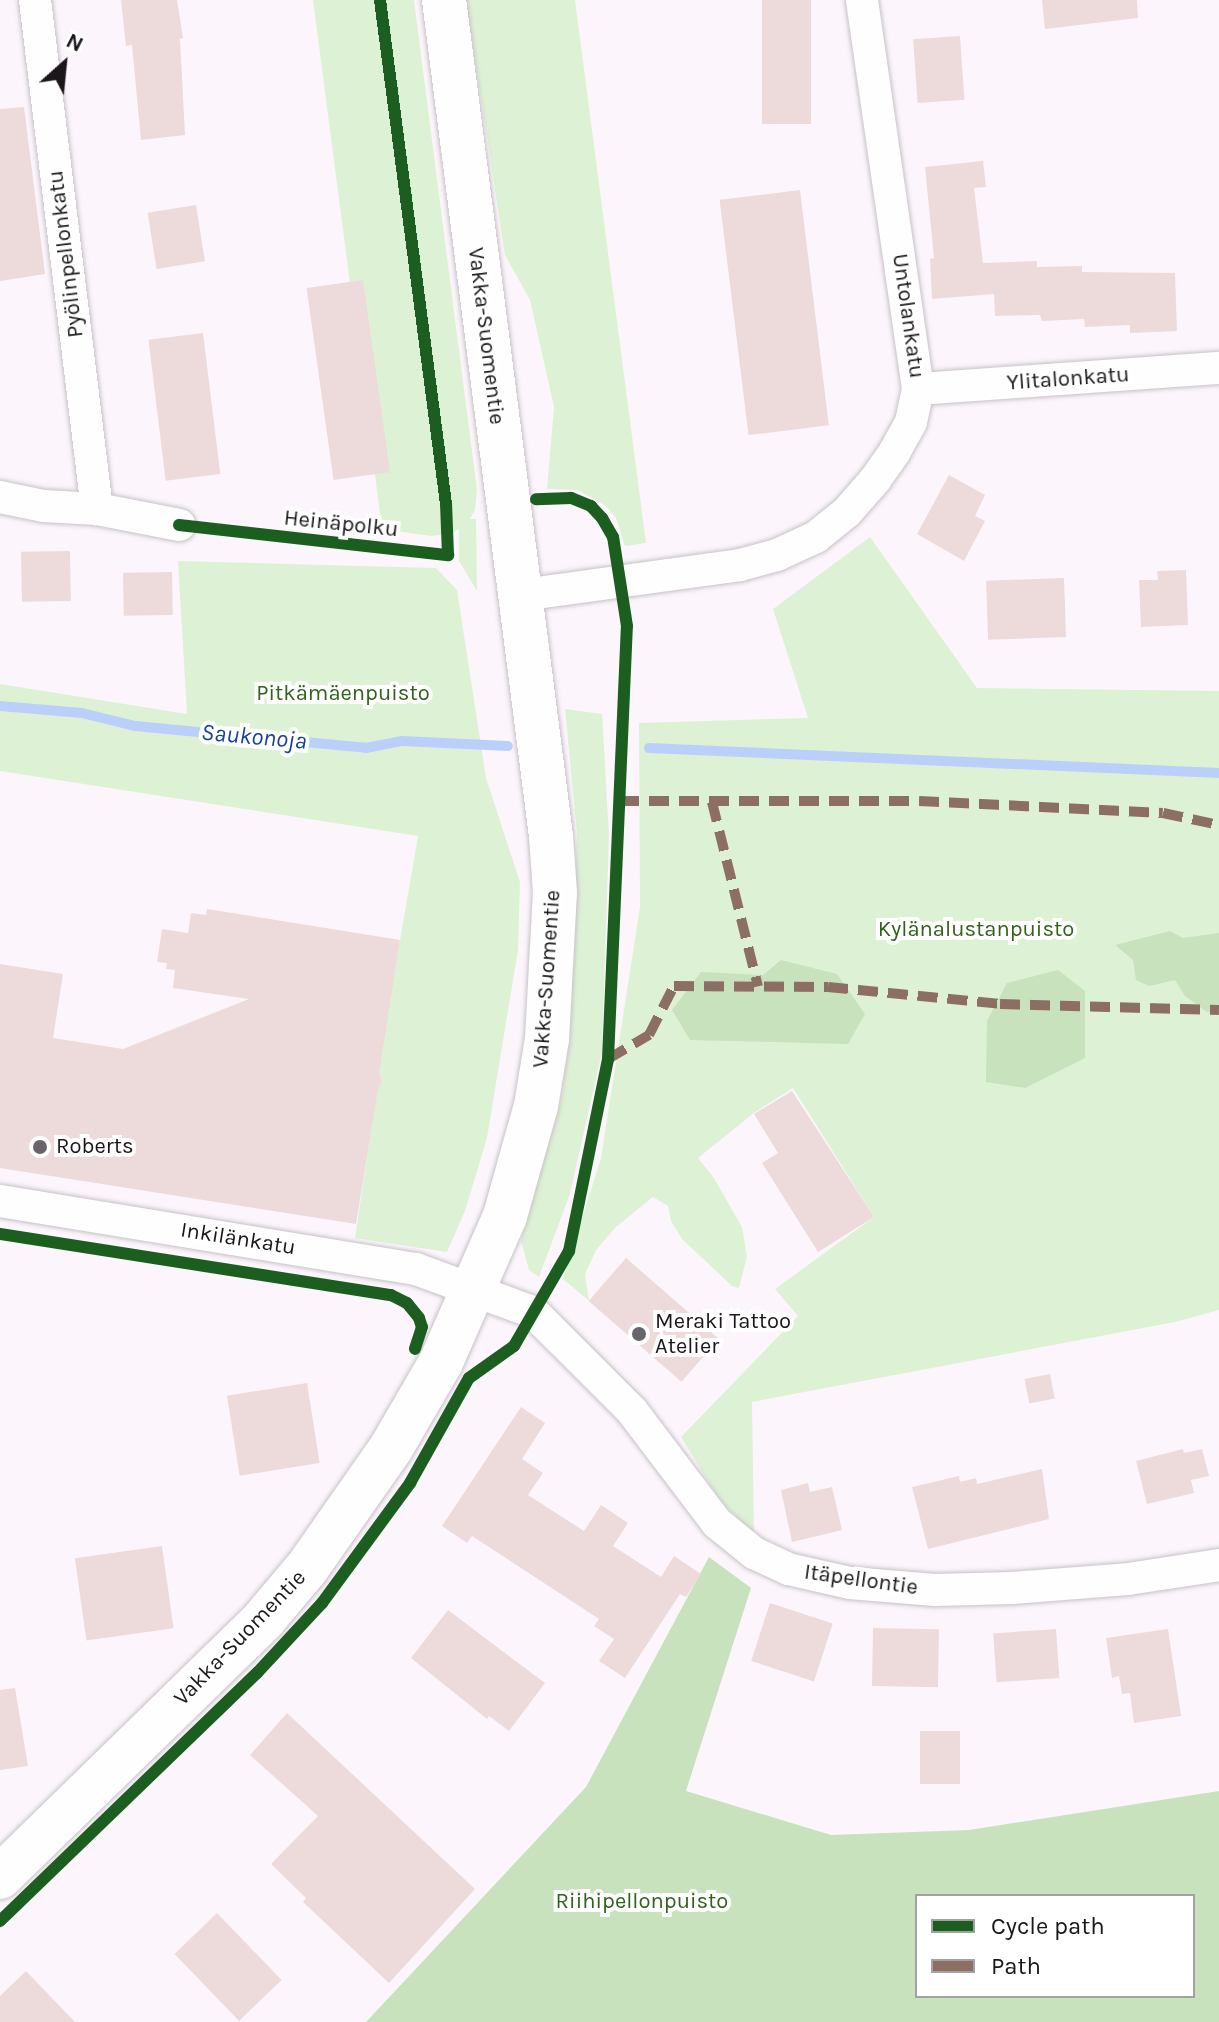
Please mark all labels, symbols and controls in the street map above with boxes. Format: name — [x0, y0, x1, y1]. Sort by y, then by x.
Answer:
north arrow — [24, 24, 104, 104]
text: N — [62, 27, 88, 58]
street label: Pyölinpellonkatu — [43, 169, 89, 339]
street label: Vakka-Suomentie — [462, 246, 510, 426]
street label: Untolankatu — [886, 252, 930, 380]
street label: Ylitalonkatu — [1006, 362, 1130, 396]
street label: Heinäpolku — [283, 505, 399, 543]
park label: Pitkämäenpuisto — [256, 681, 430, 707]
water label: Saukonoja — [200, 718, 308, 756]
street label: Vakka-Suomentie — [528, 889, 566, 1069]
park label: Kylänalustanpuisto — [878, 917, 1074, 943]
place label: Roberts — [56, 1134, 134, 1160]
marker: Roberts — [31, 1138, 49, 1156]
street label: Inkilänkatu — [179, 1217, 297, 1261]
place label: Meraki Tattoo Atelier — [655, 1308, 791, 1360]
marker: Meraki Tattoo Atelier — [630, 1325, 648, 1343]
street label: Itäpellontie — [802, 1559, 920, 1601]
street label: Vakka-Suomentie — [169, 1565, 311, 1711]
park label: Riihipellonpuisto — [556, 1889, 728, 1915]
legend — [915, 1894, 1195, 1998]
text: Cycle path — [991, 1912, 1105, 1940]
text: Path — [991, 1952, 1041, 1980]

